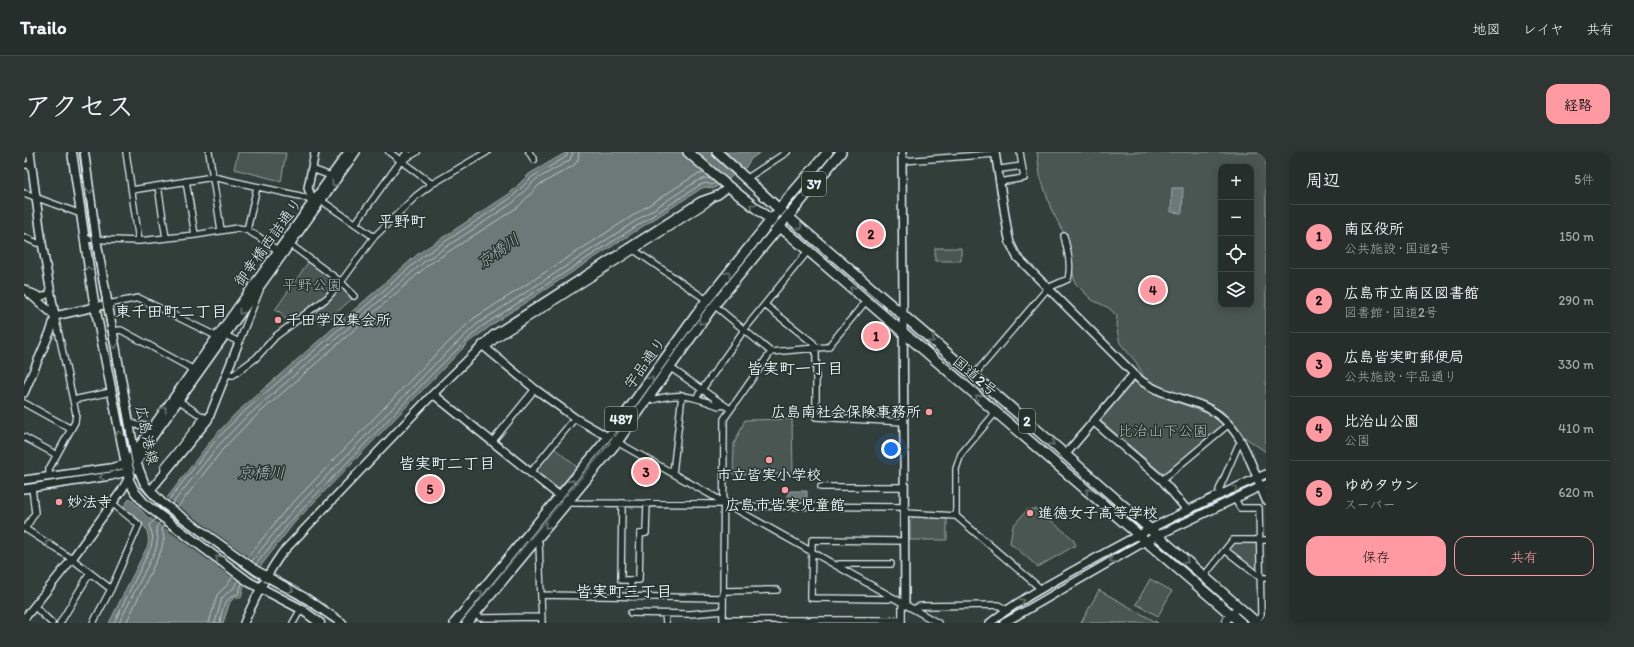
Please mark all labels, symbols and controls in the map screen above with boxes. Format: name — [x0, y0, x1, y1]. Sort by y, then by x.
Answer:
text: Trailo — [20, 16, 67, 39]
text: 地図 — [1473, 21, 1501, 38]
text: レイヤ — [1523, 21, 1564, 38]
text: 共有 — [1586, 21, 1614, 38]
button: 経路 — [1546, 84, 1610, 124]
text: アクセス — [24, 89, 134, 123]
map controls — [1218, 164, 1254, 308]
button: + — [1218, 164, 1254, 200]
text: 周辺 — [1306, 170, 1340, 190]
road number: 37 — [802, 172, 826, 196]
text: 5件 — [1574, 172, 1594, 187]
one-way arrow — [331, 180, 339, 187]
one-way arrow — [85, 188, 94, 194]
street label: 御幸橋西詰通り — [230, 194, 306, 290]
button: − — [1218, 200, 1254, 236]
one-way arrow — [750, 203, 757, 210]
district label: 平野町 — [378, 212, 426, 231]
pin: 2 — [858, 219, 884, 249]
text: 南区役所 — [1344, 220, 1404, 238]
one-way arrow — [795, 222, 803, 229]
water label: 京橋川 — [473, 229, 523, 273]
text: 1 — [1316, 229, 1322, 244]
text: 150 m — [1559, 229, 1594, 244]
button: locate — [1218, 236, 1254, 272]
text: 公共施設 · 国道2号 — [1344, 241, 1451, 256]
one-way arrow — [85, 266, 93, 272]
one-way arrow — [723, 272, 730, 279]
button: layers — [1218, 272, 1254, 308]
pin: 4 — [1140, 275, 1166, 305]
park label: 平野公園 — [282, 276, 342, 294]
text: 広島市立南区図書館 — [1344, 284, 1479, 302]
one-way arrow — [850, 287, 857, 294]
text: 2 — [1316, 293, 1322, 308]
text: 290 m — [1558, 293, 1594, 308]
district label: 東千田町二丁目 — [115, 302, 227, 321]
text: 図書館 · 国道2号 — [1344, 305, 1438, 320]
one-way arrow — [239, 308, 246, 315]
place label: 千田学区集会所 — [286, 311, 391, 329]
marker: 千田学区集会所 — [273, 315, 283, 325]
one-way arrow — [699, 318, 706, 325]
pin: 1 — [863, 321, 889, 351]
street label: 宇品通り — [620, 333, 670, 393]
one-way arrow — [927, 336, 935, 343]
one-way arrow — [111, 343, 119, 350]
text: 広島皆実町郵便局 — [1344, 348, 1464, 366]
street label: 国道2号 — [949, 352, 1001, 400]
text: 3 — [1315, 357, 1323, 372]
text: 330 m — [1558, 357, 1594, 372]
district label: 皆実町一丁目 — [747, 359, 843, 378]
text: 公共施設 · 宇品通り — [1344, 369, 1457, 384]
one-way arrow — [646, 376, 653, 383]
one-way arrow — [976, 395, 983, 402]
place label: 広島南社会保険事務所 — [771, 403, 921, 421]
street label: 広島港線 — [132, 404, 162, 466]
one-way arrow — [159, 406, 167, 413]
road number: 487 — [605, 407, 637, 431]
marker: 広島南社会保険事務所 — [924, 407, 934, 417]
road number: 2 — [1019, 409, 1035, 433]
text: 比治山公園 — [1344, 412, 1419, 430]
text: 4 — [1315, 421, 1323, 436]
text: 410 m — [1558, 421, 1594, 436]
park label: 比治山下公園 — [1118, 422, 1208, 440]
one-way arrow — [116, 430, 124, 437]
text: 公園 — [1344, 433, 1370, 448]
one-way arrow — [1047, 438, 1055, 446]
your location — [881, 439, 901, 459]
district label: 皆実町二丁目 — [399, 454, 495, 473]
marker: 市立皆実小学校 — [764, 455, 774, 465]
pin: 3 — [633, 457, 659, 487]
water label: 京橋川 — [237, 463, 285, 482]
place label: 市立皆実小学校 — [716, 466, 822, 484]
one-way arrow — [99, 472, 105, 481]
pin: 5 — [417, 474, 443, 504]
text: ゆめタウン — [1344, 476, 1419, 494]
one-way arrow — [567, 479, 574, 487]
marker: 広島市皆実児童館 — [780, 485, 790, 495]
one-way arrow — [1231, 485, 1239, 493]
text: 5 — [1316, 485, 1322, 500]
text: 620 m — [1558, 485, 1594, 500]
one-way arrow — [1085, 488, 1092, 495]
place label: 妙法寺 — [67, 493, 112, 511]
place label: 広島市皆実児童館 — [725, 496, 845, 514]
marker: 妙法寺 — [54, 497, 64, 507]
text: スーパー — [1344, 497, 1395, 512]
place label: 進徳女子高等学校 — [1038, 504, 1158, 522]
marker: 進徳女子高等学校 — [1025, 508, 1035, 518]
one-way arrow — [544, 521, 551, 529]
button: 保存 — [1306, 536, 1446, 576]
button: 共有 — [1454, 536, 1594, 576]
one-way arrow — [45, 541, 52, 548]
one-way arrow — [215, 556, 222, 563]
one-way arrow — [1109, 556, 1116, 563]
one-way arrow — [1182, 557, 1189, 564]
district label: 皆実町三丁目 — [576, 582, 672, 601]
one-way arrow — [287, 585, 294, 593]
one-way arrow — [475, 590, 482, 598]
one-way arrow — [1018, 598, 1025, 605]

